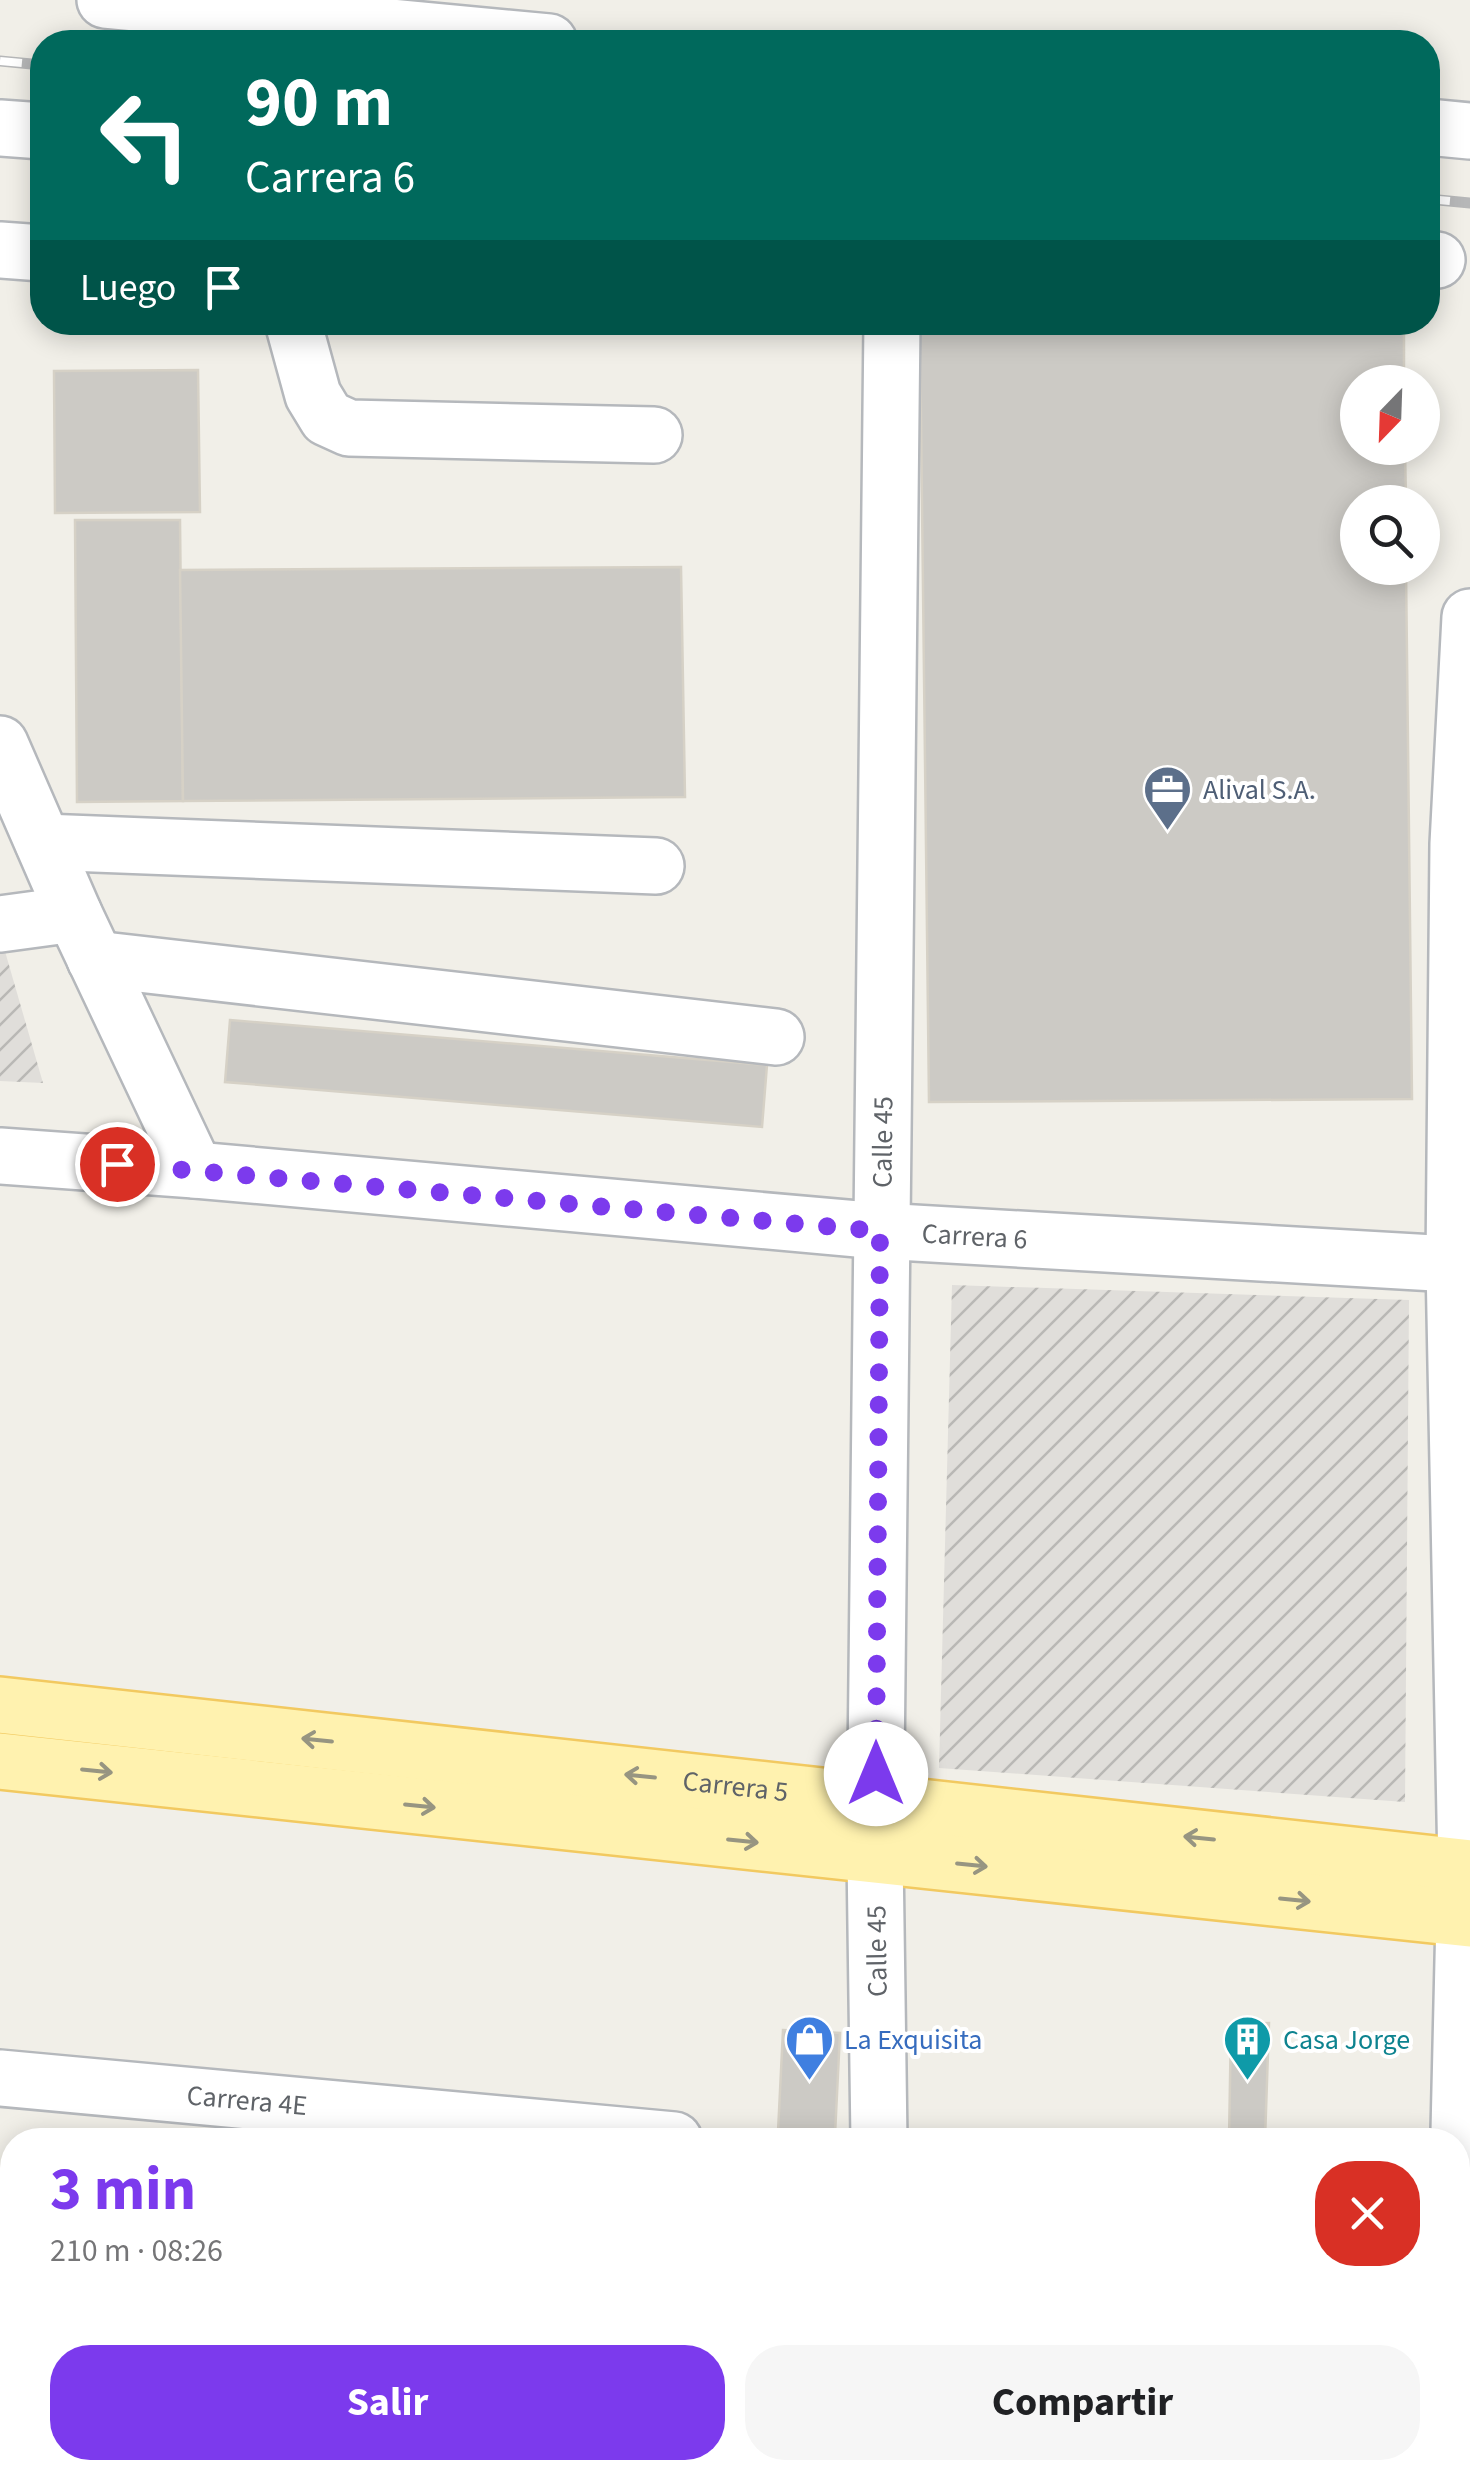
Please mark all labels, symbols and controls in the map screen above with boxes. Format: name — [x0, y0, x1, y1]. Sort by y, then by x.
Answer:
text: 90 m — [245, 53, 393, 153]
icon: left — [80, 70, 210, 200]
text: Carrera 6 — [245, 146, 415, 210]
icon: arrive — [196, 260, 251, 315]
text: Luego — [80, 261, 176, 315]
north arrow — [1340, 365, 1440, 465]
map controls — [1340, 365, 1440, 585]
button: search — [1340, 485, 1440, 585]
office icon: Alival S.A. — [1142, 764, 1194, 832]
place label: Alival S.A. — [1203, 770, 1316, 810]
street label: Calle 45 — [862, 1096, 903, 1188]
pin — [75, 1122, 160, 1207]
icon: arrive — [90, 1137, 145, 1192]
street label: Carrera 6 — [921, 1213, 1029, 1259]
position arrow — [824, 1722, 928, 1826]
one-way arrow — [301, 1730, 333, 1749]
street label: Carrera 5 — [681, 1761, 790, 1812]
one-way arrow — [80, 1762, 113, 1781]
one-way arrow — [624, 1766, 656, 1785]
one-way arrow — [403, 1797, 436, 1816]
one-way arrow — [1184, 1828, 1216, 1847]
one-way arrow — [727, 1832, 759, 1851]
one-way arrow — [955, 1856, 988, 1875]
one-way arrow — [1278, 1891, 1311, 1910]
street label: Calle 45 — [856, 1905, 898, 1997]
shop icon: La Exquisita — [783, 2014, 835, 2082]
building icon: Casa Jorge — [1222, 2014, 1274, 2082]
place label: La Exquisita — [844, 2020, 982, 2060]
place label: Casa Jorge — [1283, 2020, 1410, 2060]
street label: Carrera 4E — [185, 2075, 309, 2126]
text: 3 min — [50, 2148, 196, 2233]
button: close — [1315, 2161, 1420, 2266]
text: 210 m · 08:26 — [50, 2228, 223, 2274]
button: Salir — [50, 2345, 725, 2460]
button: Compartir — [745, 2345, 1420, 2460]

